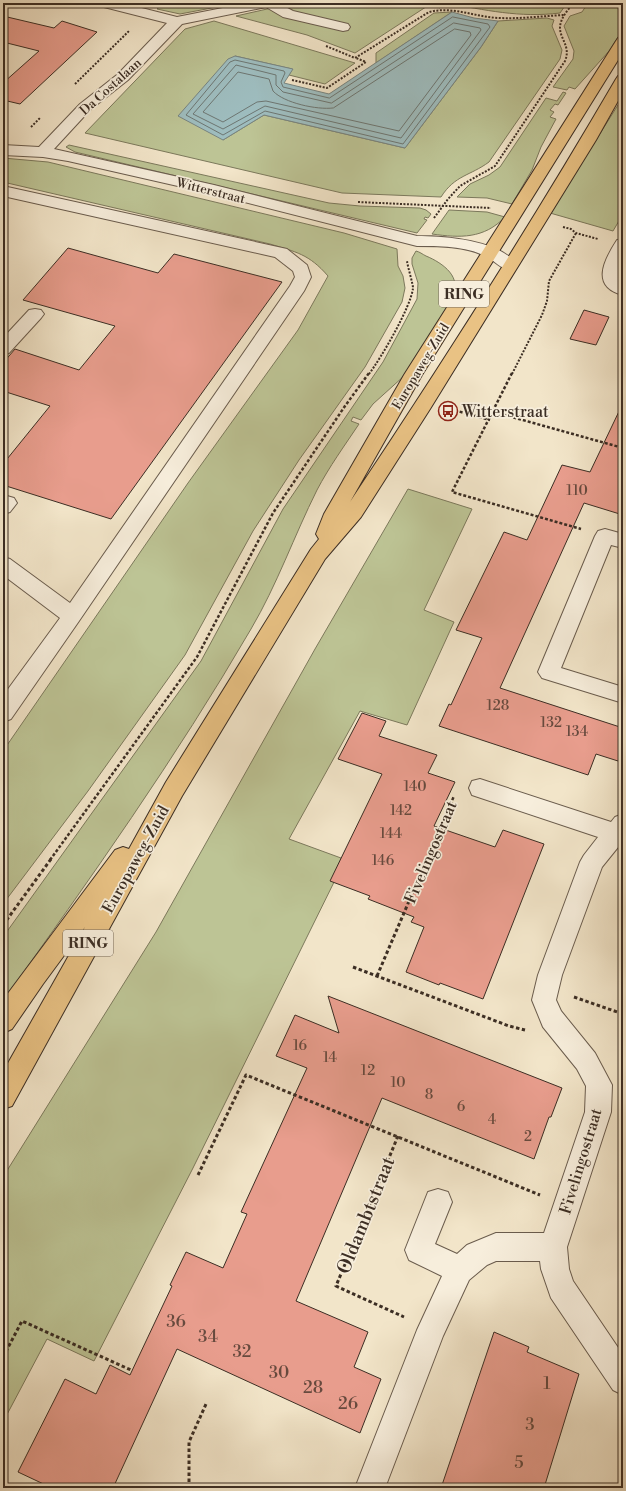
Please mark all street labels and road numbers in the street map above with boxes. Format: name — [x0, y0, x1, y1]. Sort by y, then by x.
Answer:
street label: Da Costalaan — [77, 55, 145, 119]
street label: Witterstraat — [174, 174, 247, 207]
road number: RING — [439, 281, 489, 307]
street label: Europaweg-Zuid — [389, 320, 453, 413]
street label: Fivelingostraat — [400, 798, 462, 907]
street label: Europaweg-Zuid — [98, 802, 174, 917]
road number: RING — [63, 930, 113, 956]
street label: Fivelingostraat — [555, 1106, 607, 1217]
street label: Oldambtstraat — [332, 1153, 400, 1278]

